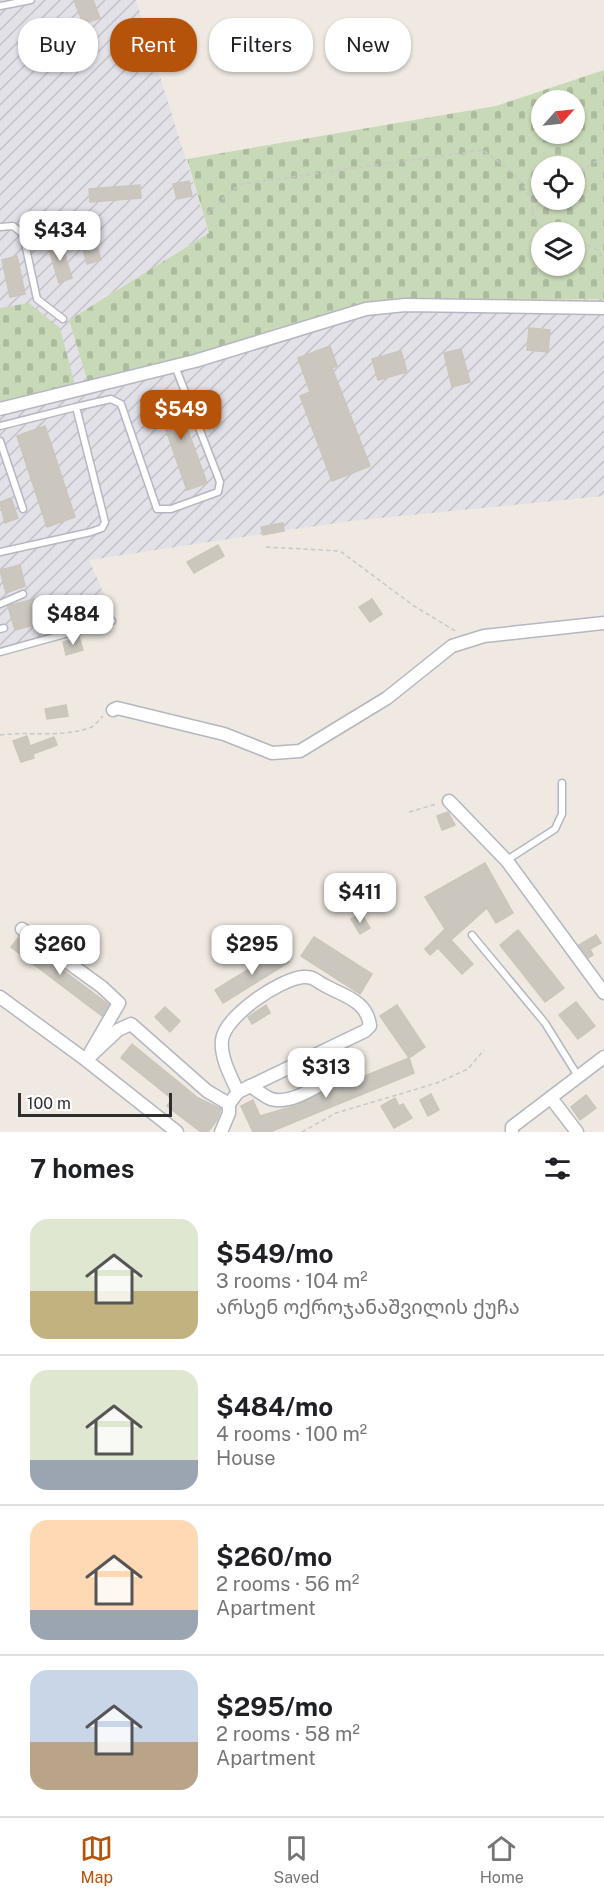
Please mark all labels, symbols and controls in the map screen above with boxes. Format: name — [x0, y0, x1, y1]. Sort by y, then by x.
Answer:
chip: Buy — [18, 18, 98, 72]
chip: Rent — [110, 18, 197, 72]
chip: Filters — [209, 18, 313, 72]
chip: New — [325, 18, 411, 72]
north arrow — [531, 90, 585, 144]
map controls — [531, 90, 585, 276]
button: locate — [531, 156, 585, 210]
pin: $434 — [24, 211, 96, 262]
text: $434 — [33, 218, 87, 242]
button: layers — [531, 222, 585, 276]
pin: $549 — [145, 390, 217, 441]
text: $549 — [154, 397, 208, 421]
pin: $484 — [37, 595, 109, 646]
text: $484 — [46, 602, 100, 626]
pin: $411 — [324, 873, 396, 924]
text: $411 — [338, 880, 382, 904]
pin: $260 — [24, 925, 96, 976]
pin: $295 — [216, 925, 288, 976]
text: $260 — [34, 932, 86, 956]
text: $295 — [226, 932, 279, 956]
pin: $313 — [290, 1048, 362, 1099]
text: $313 — [302, 1055, 350, 1079]
scale bar — [18, 1090, 172, 1118]
text: 100 m — [27, 1094, 71, 1113]
icon: filters — [541, 1152, 574, 1185]
text: 7 homes — [30, 1153, 134, 1184]
text: $549/mo — [216, 1238, 334, 1269]
icon: home — [78, 1243, 150, 1315]
text: 3 rooms · 104 m² — [216, 1269, 368, 1293]
text: არსენ ოქროჯანაშვილის ქუჩა — [216, 1295, 520, 1319]
text: $484/mo — [216, 1391, 333, 1422]
icon: home — [78, 1394, 150, 1466]
text: 4 rooms · 100 m² — [216, 1422, 367, 1446]
text: House — [216, 1446, 276, 1470]
text: $260/mo — [216, 1541, 332, 1572]
icon: home — [78, 1544, 150, 1616]
text: 2 rooms · 56 m² — [216, 1572, 359, 1596]
text: Apartment — [216, 1596, 316, 1620]
text: $295/mo — [216, 1691, 333, 1722]
icon: home — [78, 1694, 150, 1766]
text: 2 rooms · 58 m² — [216, 1722, 360, 1746]
text: Apartment — [216, 1746, 316, 1770]
tab: Map — [80, 1832, 113, 1887]
tab: Saved — [274, 1832, 319, 1887]
tab: Home — [480, 1832, 524, 1887]

